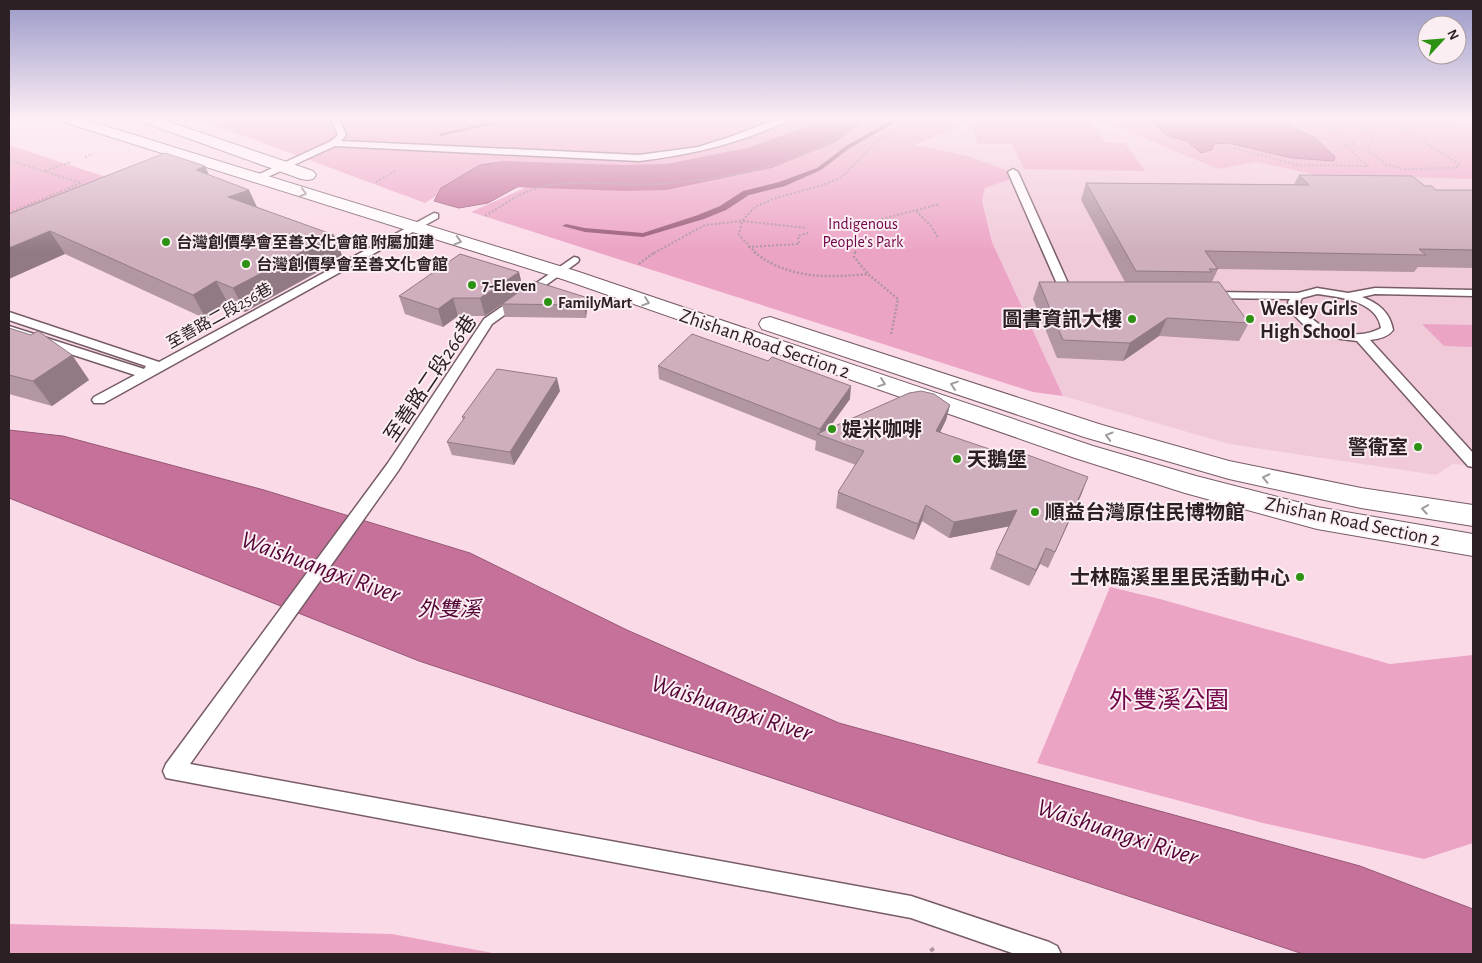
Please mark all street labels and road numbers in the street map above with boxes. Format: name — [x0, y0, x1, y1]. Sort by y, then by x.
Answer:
street label: 至善路二段256巷 — [164, 280, 275, 351]
street label: Zhishan Road Section 2 — [677, 305, 852, 383]
street label: 至善路二段266巷 — [380, 311, 480, 445]
street label: Zhishan Road Section 2 — [1263, 494, 1442, 550]

